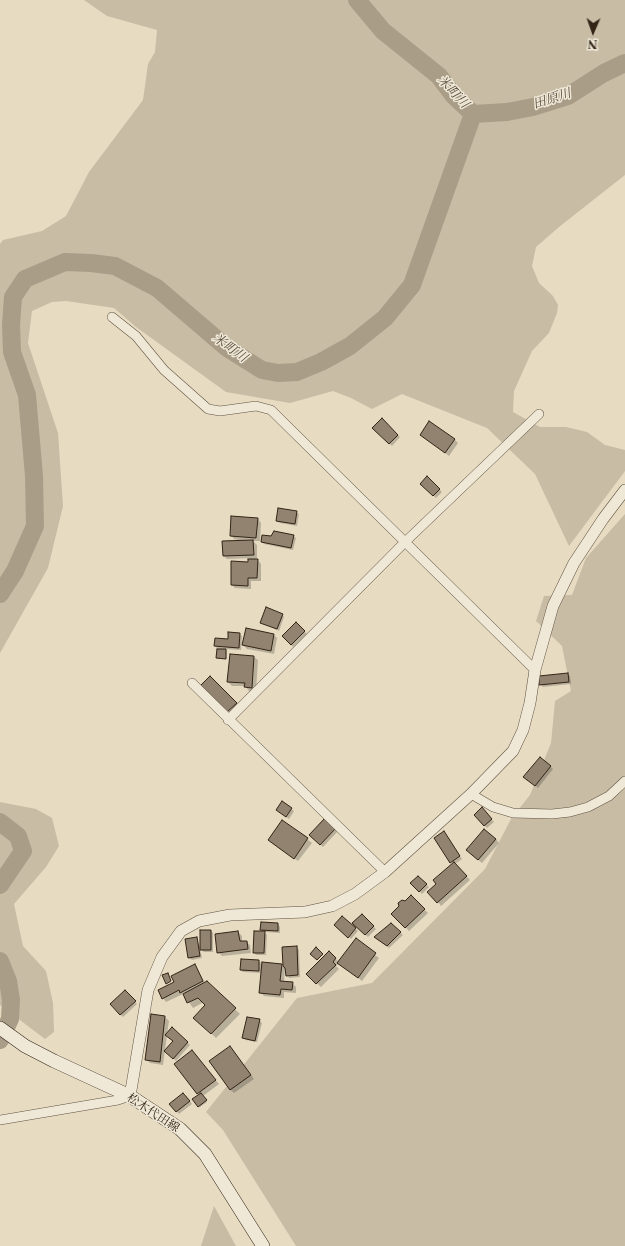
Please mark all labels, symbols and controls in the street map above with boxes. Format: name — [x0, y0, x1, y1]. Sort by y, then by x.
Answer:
north arrow — [573, 12, 613, 52]
text: N — [588, 37, 598, 51]
water label: 米町川 — [434, 72, 472, 112]
water label: 田原川 — [531, 86, 573, 112]
water label: 米町川 — [210, 330, 250, 366]
street label: 松木代田線 — [124, 1091, 182, 1135]

